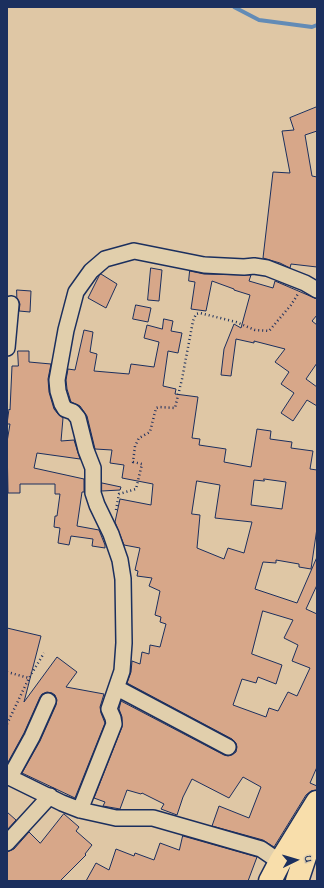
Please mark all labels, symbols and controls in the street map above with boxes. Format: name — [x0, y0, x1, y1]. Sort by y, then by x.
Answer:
north arrow — [276, 840, 316, 880]
text: U — [300, 855, 316, 863]

